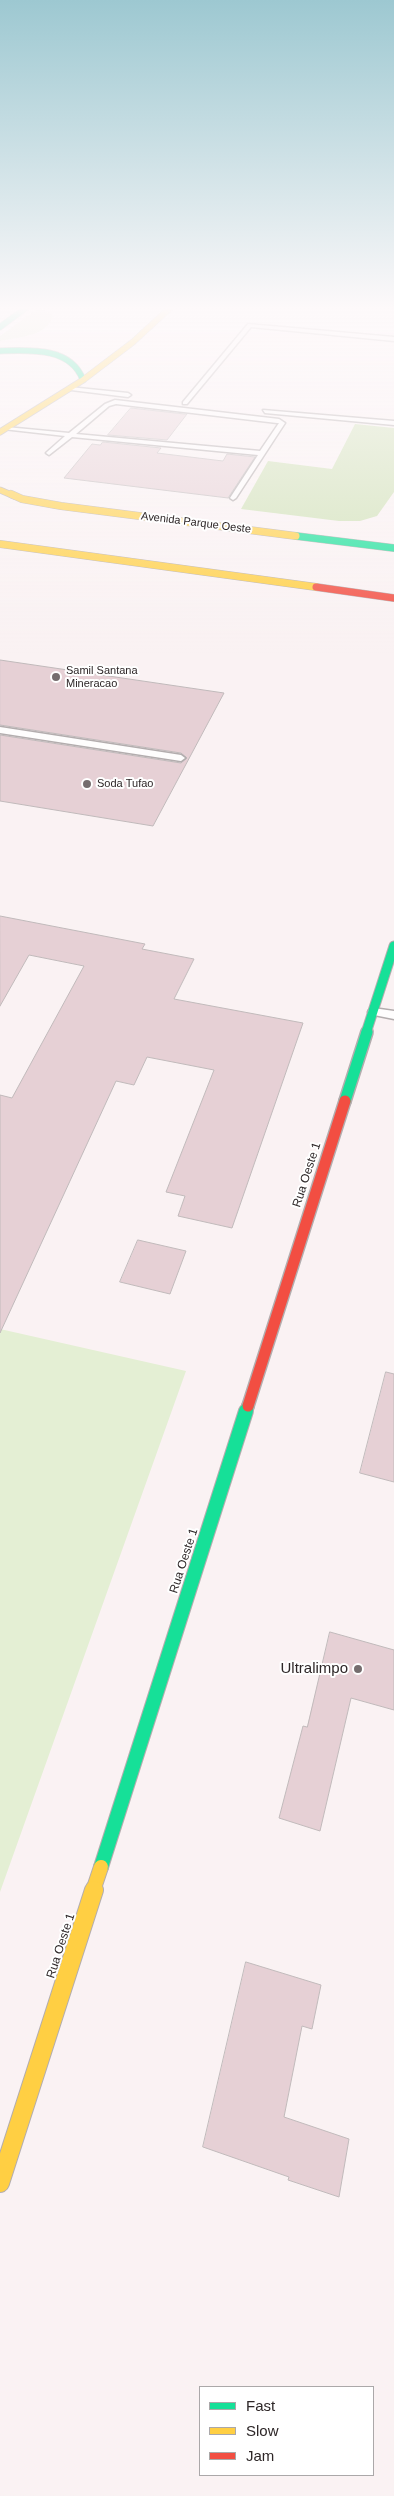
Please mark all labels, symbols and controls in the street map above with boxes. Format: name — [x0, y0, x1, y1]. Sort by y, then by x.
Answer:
street label: Avenida Parque Oeste — [140, 510, 252, 536]
place label: Samil Santana Mineracao — [66, 664, 138, 690]
marker: Samil Santana Mineracao — [50, 671, 62, 683]
place label: Soda Tufao — [97, 777, 153, 791]
marker: Soda Tufao — [81, 778, 93, 790]
street label: Rua Oeste 1 — [290, 1141, 324, 1209]
street label: Rua Oeste 1 — [167, 1527, 201, 1595]
place label: Ultralimpo — [280, 1660, 348, 1678]
marker: Ultralimpo — [352, 1663, 364, 1675]
street label: Rua Oeste 1 — [44, 1912, 78, 1980]
legend — [199, 2386, 374, 2476]
text: Fast — [246, 2397, 275, 2414]
text: Slow — [246, 2422, 279, 2439]
text: Jam — [246, 2447, 274, 2464]

